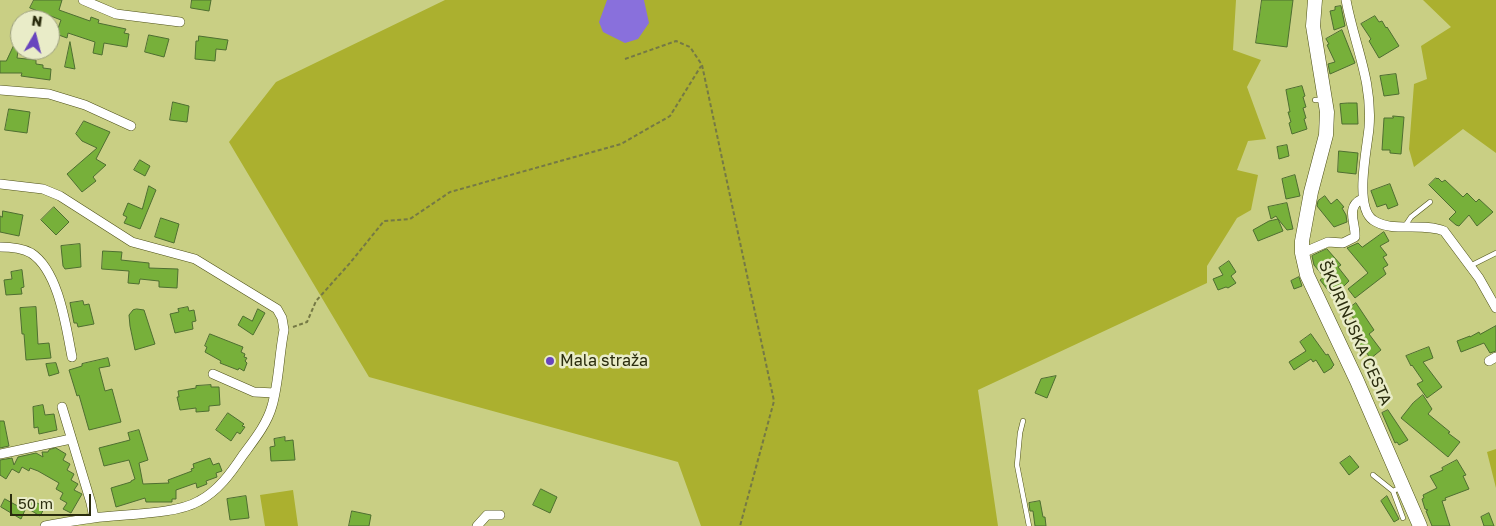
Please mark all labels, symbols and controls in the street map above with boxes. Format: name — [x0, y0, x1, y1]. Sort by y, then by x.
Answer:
north arrow — [10, 10, 60, 60]
text: N — [31, 11, 43, 30]
street label: ŠKURINJSKA CESTA — [1314, 258, 1396, 408]
place label: Mala straža — [560, 351, 648, 371]
marker: Mala straža — [544, 355, 556, 367]
scale bar — [12, 484, 94, 516]
text: 50 m — [18, 494, 53, 512]

